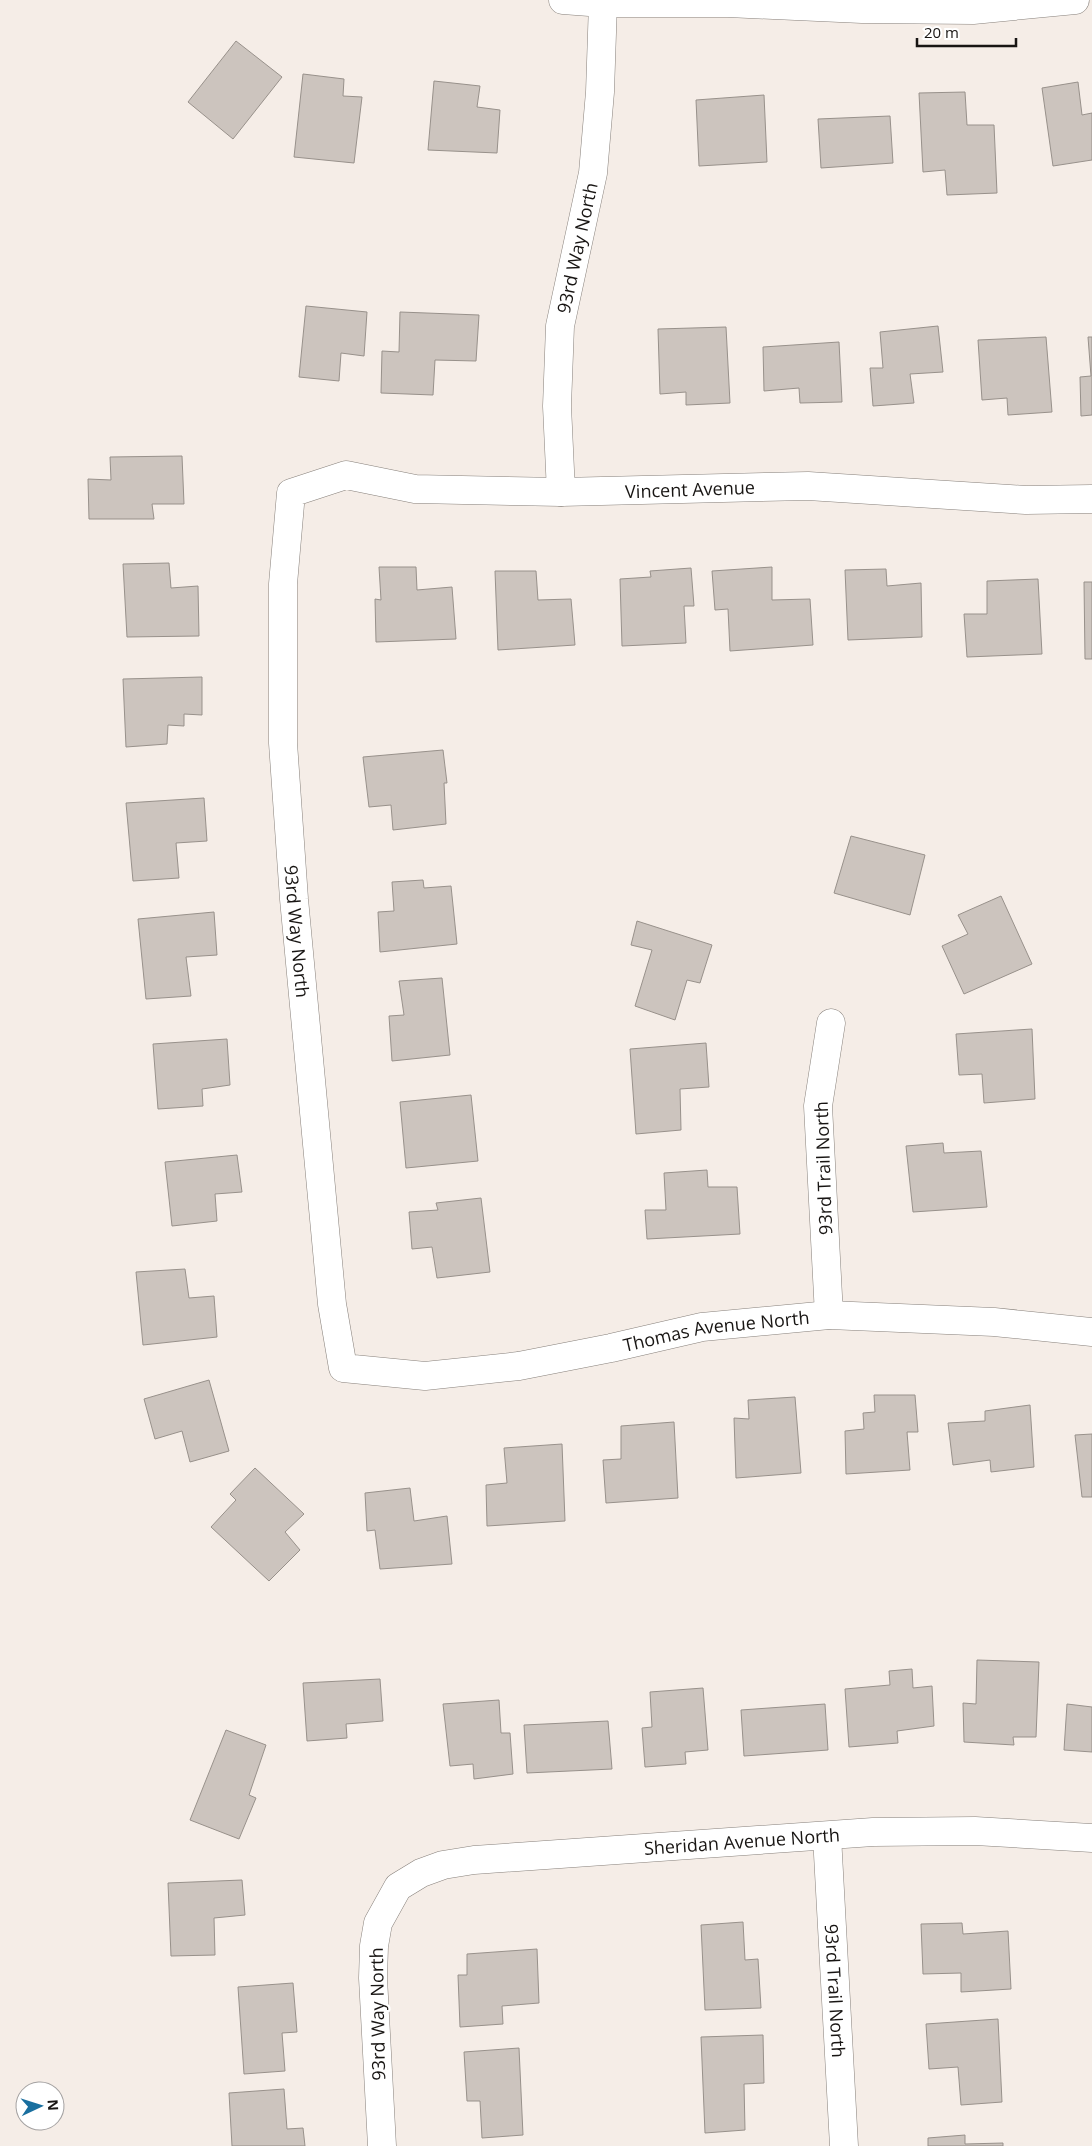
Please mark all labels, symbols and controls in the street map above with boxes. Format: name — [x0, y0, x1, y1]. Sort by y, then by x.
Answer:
scale bar — [917, 15, 1016, 47]
text: 20 m — [924, 22, 959, 42]
street label: 93rd Way North — [551, 180, 603, 316]
street label: Vincent Avenue — [625, 475, 755, 503]
street label: 93rd Way North — [280, 864, 315, 999]
street label: 93rd Trail North — [809, 1101, 837, 1235]
street label: Thomas Avenue North — [621, 1305, 810, 1357]
street label: Sheridan Avenue North — [643, 1822, 841, 1860]
street label: 93rd Trail North — [820, 1923, 851, 2058]
street label: 93rd Way North — [364, 1947, 390, 2081]
north arrow — [15, 2081, 65, 2131]
text: N — [44, 2099, 63, 2111]

